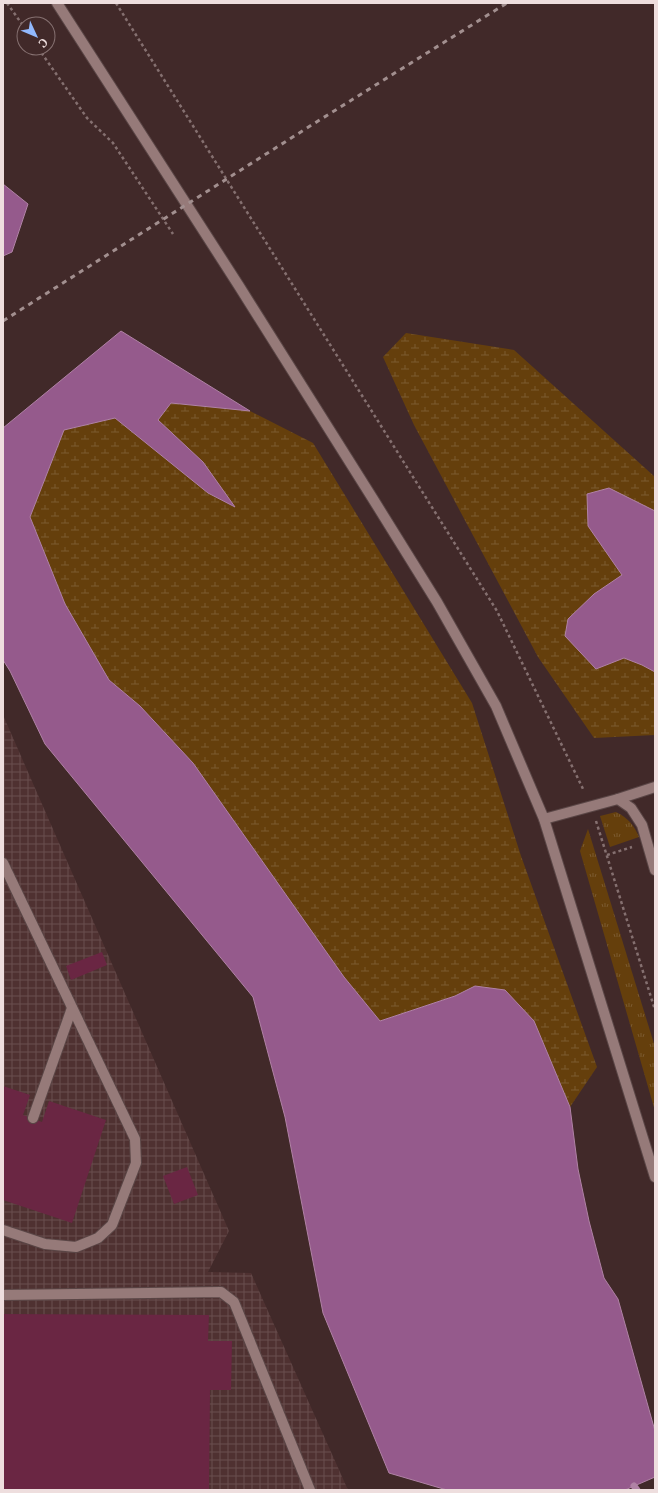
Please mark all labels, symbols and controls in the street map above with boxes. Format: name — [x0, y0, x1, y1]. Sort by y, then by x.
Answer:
north arrow — [16, 16, 56, 56]
text: С — [36, 35, 51, 50]

